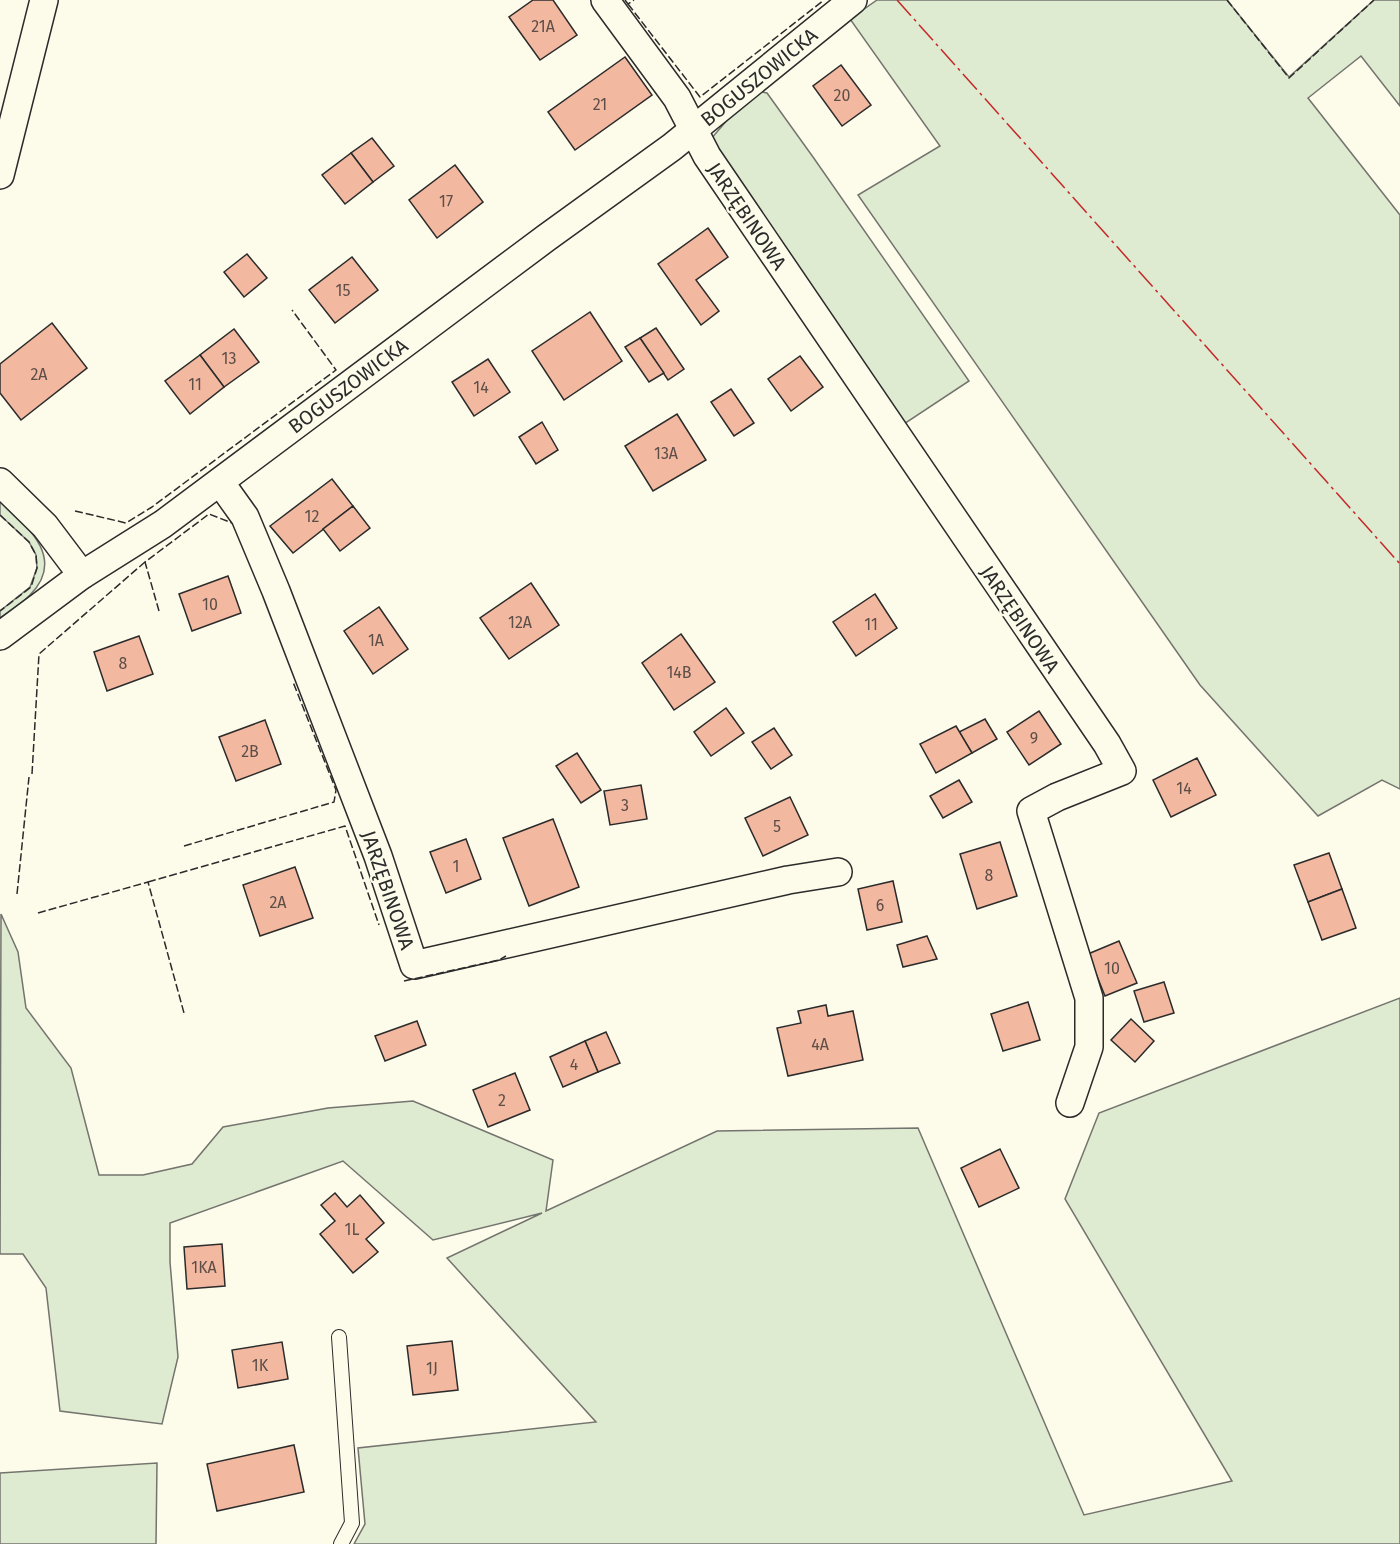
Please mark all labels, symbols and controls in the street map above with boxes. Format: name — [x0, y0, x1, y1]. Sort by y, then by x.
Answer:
house number: 21A — [531, 17, 556, 36]
street label: BOGUSZOWICKA — [696, 22, 823, 131]
house number: 20 — [834, 86, 850, 105]
house number: 21 — [593, 95, 607, 114]
street label: JARZĘBINOWA — [702, 158, 792, 275]
house number: 17 — [439, 192, 453, 211]
house number: 15 — [336, 281, 350, 300]
street label: BOGUSZOWICKA — [284, 333, 413, 439]
house number: 13 — [222, 349, 236, 368]
house number: 2A — [30, 365, 48, 384]
house number: 11 — [188, 375, 202, 394]
house number: 14 — [473, 378, 489, 397]
house number: 13A — [654, 444, 679, 463]
house number: 12 — [305, 507, 319, 526]
street label: JARZĘBINOWA — [975, 561, 1065, 678]
house number: 10 — [202, 595, 218, 614]
house number: 12A — [508, 613, 533, 632]
house number: 11 — [864, 615, 878, 634]
house number: 1A — [368, 631, 385, 650]
house number: 8 — [119, 654, 128, 673]
house number: 14B — [666, 663, 692, 682]
house number: 9 — [1030, 729, 1038, 748]
house number: 2B — [241, 742, 259, 761]
house number: 14 — [1176, 779, 1192, 798]
house number: 3 — [621, 796, 629, 815]
house number: 5 — [773, 817, 781, 836]
street label: JARZĘBINOWA — [356, 827, 420, 953]
house number: 1 — [453, 857, 459, 876]
house number: 8 — [985, 866, 994, 885]
house number: 2A — [269, 893, 287, 912]
house number: 6 — [876, 896, 884, 915]
house number: 10 — [1104, 959, 1120, 978]
house number: 4A — [811, 1035, 830, 1054]
house number: 4 — [570, 1055, 579, 1074]
house number: 2 — [498, 1091, 506, 1110]
house number: 1L — [345, 1220, 359, 1239]
house number: 1KA — [191, 1258, 218, 1277]
house number: 1K — [252, 1356, 269, 1375]
house number: 1J — [426, 1359, 438, 1378]

